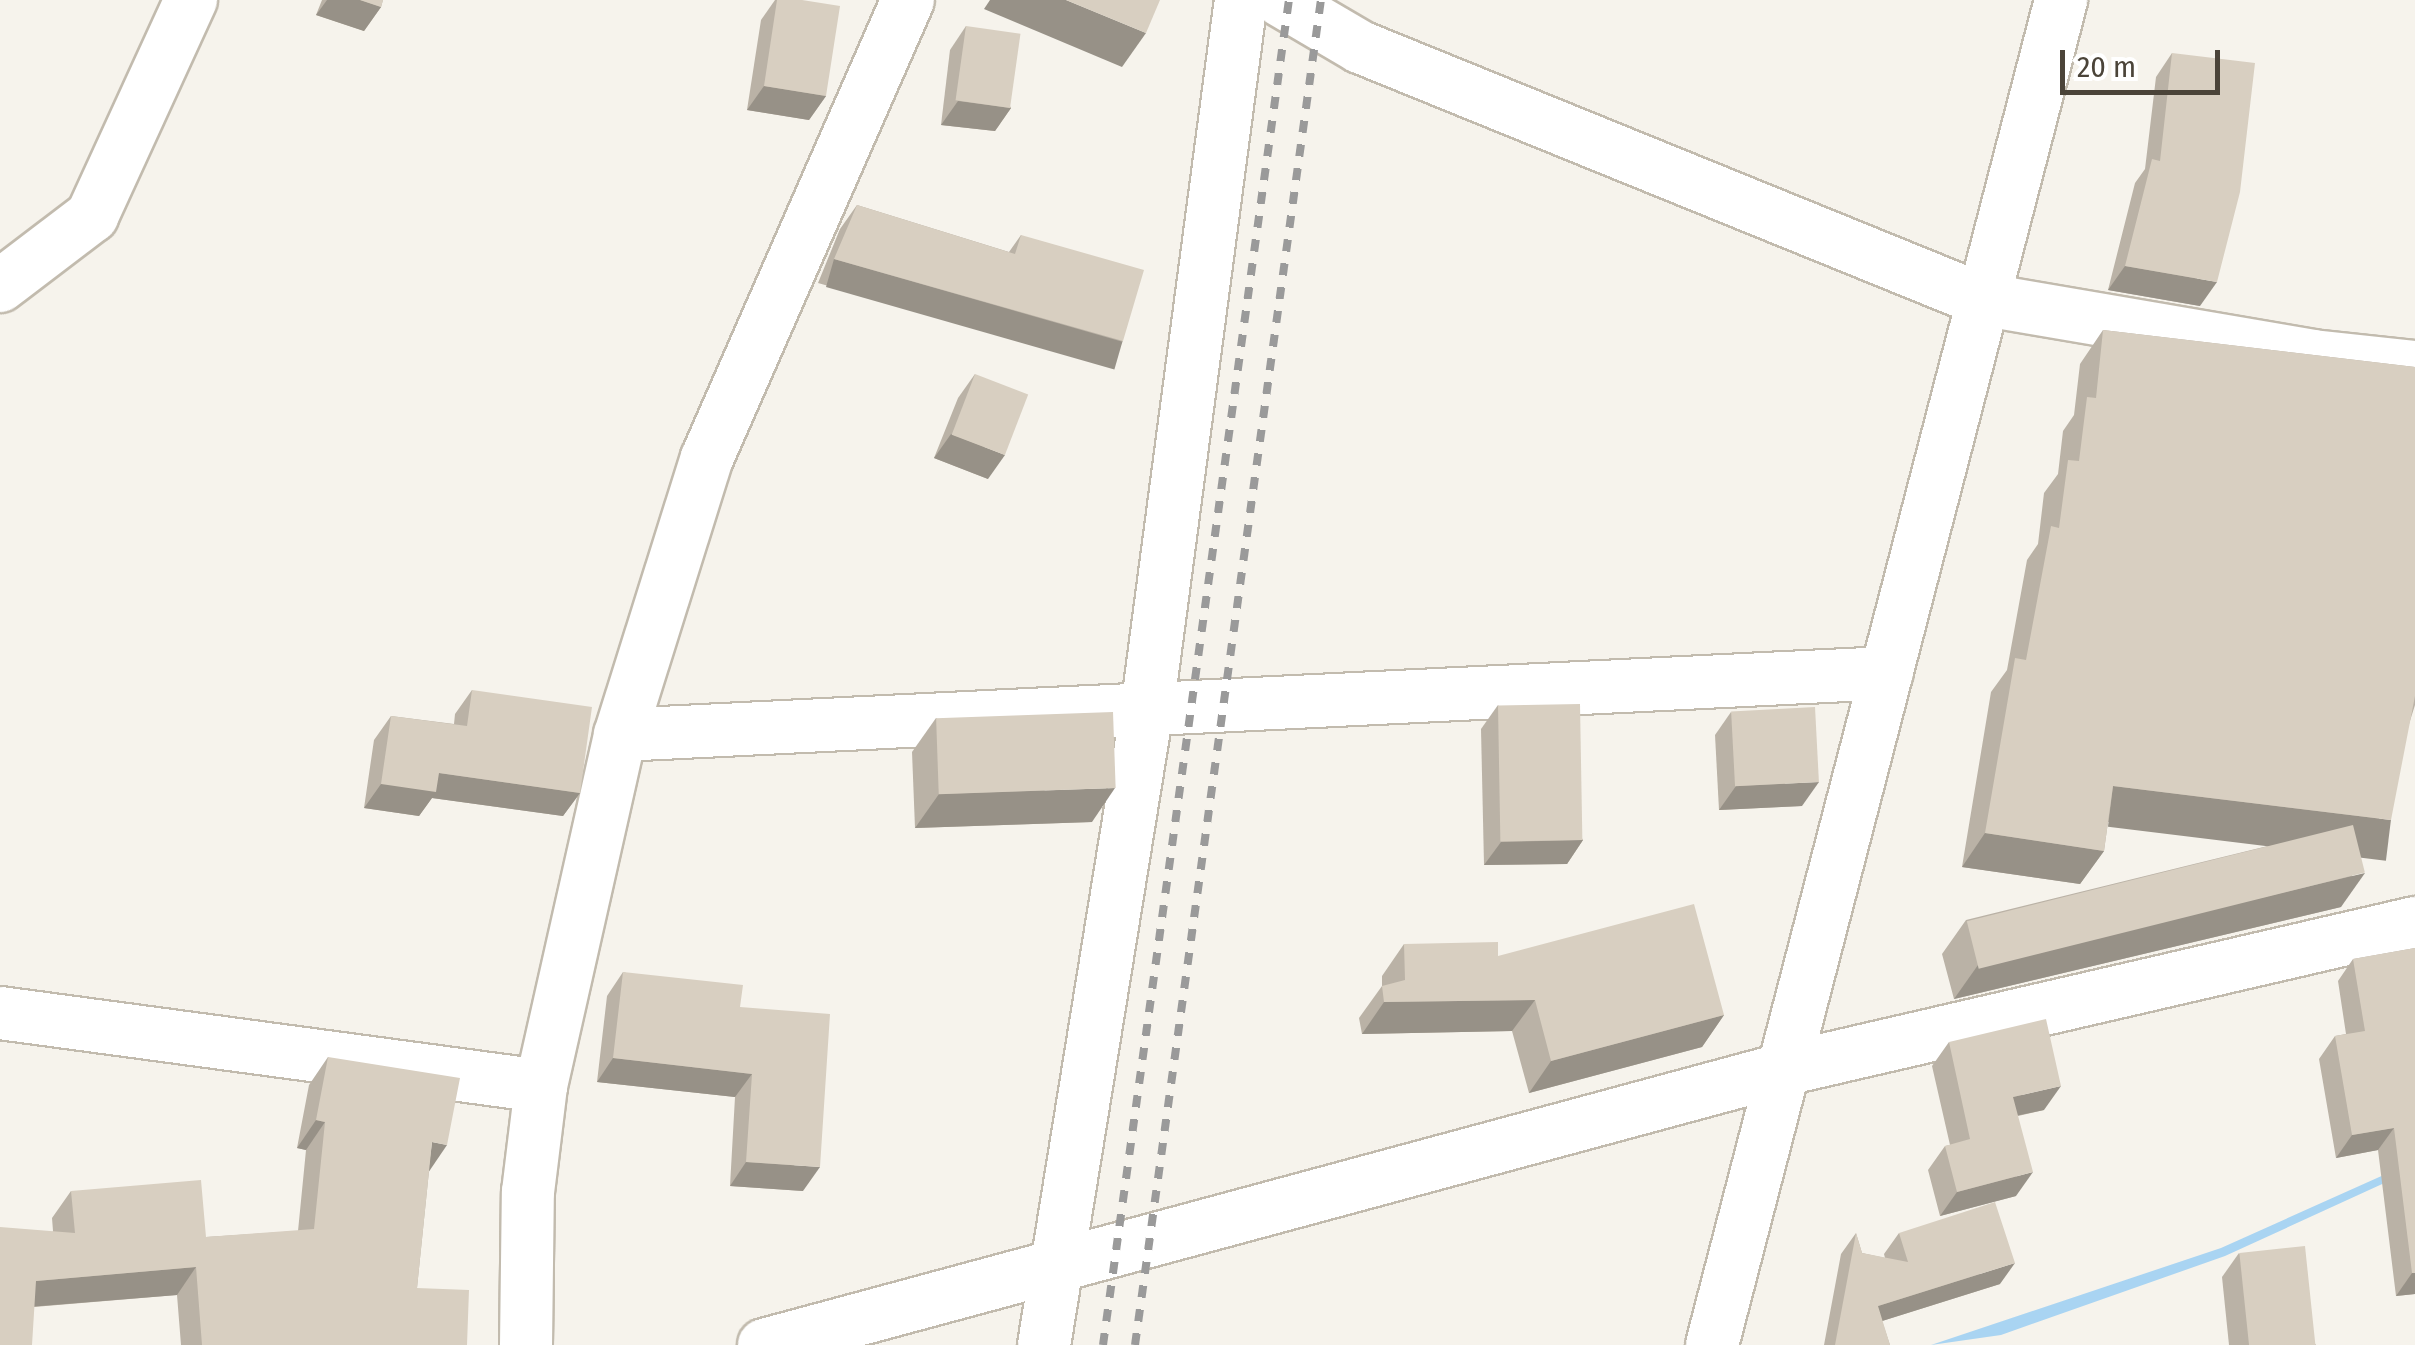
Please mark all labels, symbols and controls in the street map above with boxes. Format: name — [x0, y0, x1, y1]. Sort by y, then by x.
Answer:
scale bar — [2065, 30, 2225, 92]
text: 20 m — [2077, 49, 2136, 85]

